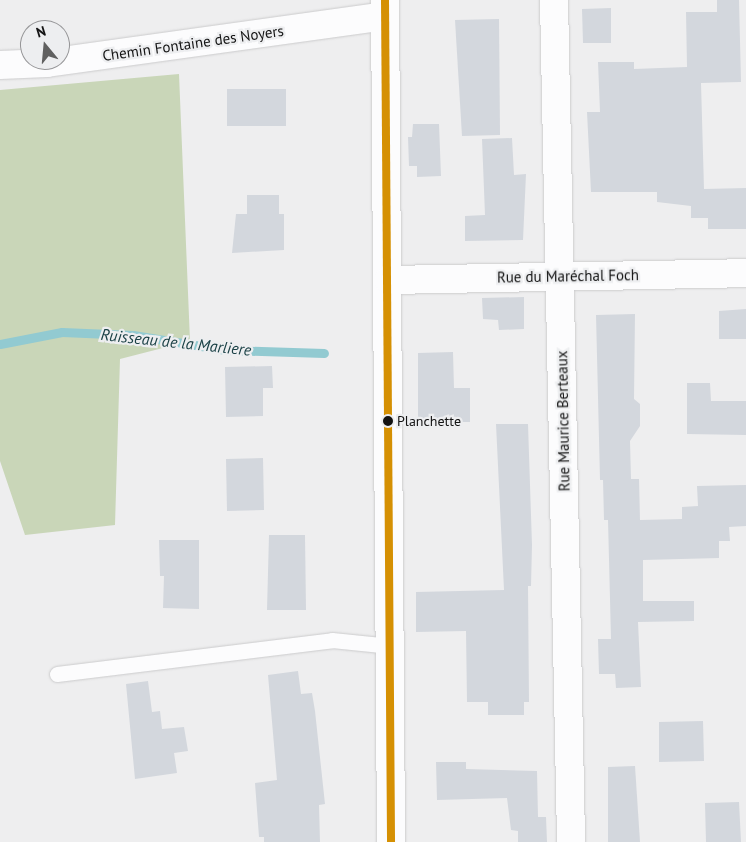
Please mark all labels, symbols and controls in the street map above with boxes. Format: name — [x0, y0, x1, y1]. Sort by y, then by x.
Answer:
north arrow — [20, 20, 70, 70]
street label: Chemin Fontaine des Noyers — [101, 21, 285, 65]
text: N — [34, 22, 48, 42]
street label: Rue du Maréchal Foch — [497, 266, 639, 286]
water label: Ruisseau de la Marliere — [100, 325, 252, 359]
street label: Rue Maurice Berteaux — [553, 350, 573, 492]
place label: Planchette — [397, 413, 461, 429]
marker: Planchette — [383, 416, 393, 426]

